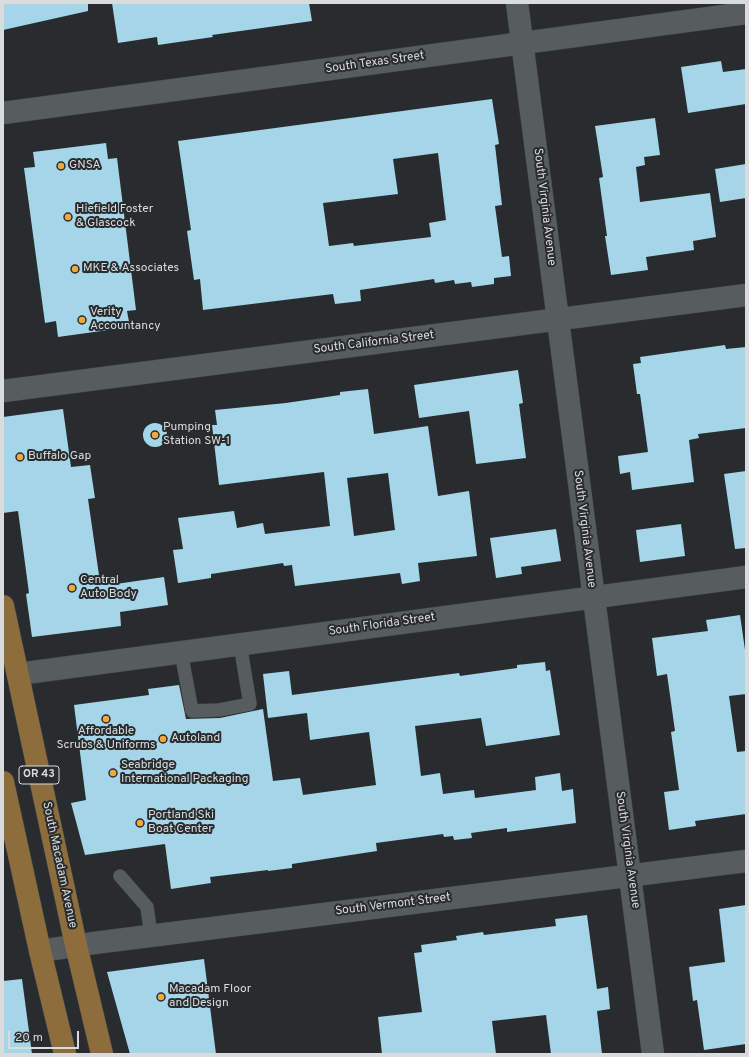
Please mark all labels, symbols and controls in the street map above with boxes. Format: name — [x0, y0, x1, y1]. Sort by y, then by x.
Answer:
street label: South Texas Street — [324, 49, 426, 77]
street label: South Virginia Avenue — [530, 147, 558, 267]
place label: GNSA — [69, 159, 101, 173]
marker: GNSA — [56, 161, 66, 171]
place label: Hiefield Foster & Glascock — [76, 203, 153, 231]
marker: Hiefield Foster & Glascock — [63, 212, 73, 222]
place label: MKE & Associates — [83, 262, 179, 276]
marker: MKE & Associates — [70, 264, 80, 274]
place label: Verity Accountancy — [90, 306, 161, 334]
marker: Verity Accountancy — [77, 315, 87, 325]
street label: South California Street — [313, 328, 435, 358]
place label: Pumping Station SW-1 — [163, 421, 230, 449]
marker: Pumping Station SW-1 — [150, 430, 160, 440]
place label: Buffalo Gap — [28, 450, 91, 464]
marker: Buffalo Gap — [15, 452, 25, 462]
street label: South Virginia Avenue — [570, 469, 598, 589]
place label: Central Auto Body — [80, 574, 137, 602]
marker: Central Auto Body — [67, 583, 77, 593]
street label: South Florida Street — [328, 610, 436, 640]
marker: Affordable Scrubs & Uniforms — [101, 714, 111, 724]
place label: Affordable Scrubs & Uniforms — [56, 725, 156, 753]
place label: Autoland — [171, 732, 220, 746]
marker: Autoland — [158, 734, 168, 744]
place label: Seabridge International Packaging — [121, 759, 248, 787]
road number: OR 43 — [19, 766, 59, 784]
marker: Seabridge International Packaging — [108, 768, 118, 778]
street label: South Virginia Avenue — [612, 790, 642, 910]
street label: South Macadam Avenue — [39, 801, 79, 929]
place label: Portland Ski Boat Center — [148, 809, 214, 837]
marker: Portland Ski Boat Center — [135, 818, 145, 828]
street label: South Vermont Street — [334, 891, 452, 919]
place label: Macadam Floor and Design — [169, 983, 251, 1011]
marker: Macadam Floor and Design — [156, 992, 166, 1002]
scale bar — [10, 1023, 81, 1049]
text: 20 m — [15, 1030, 43, 1046]

